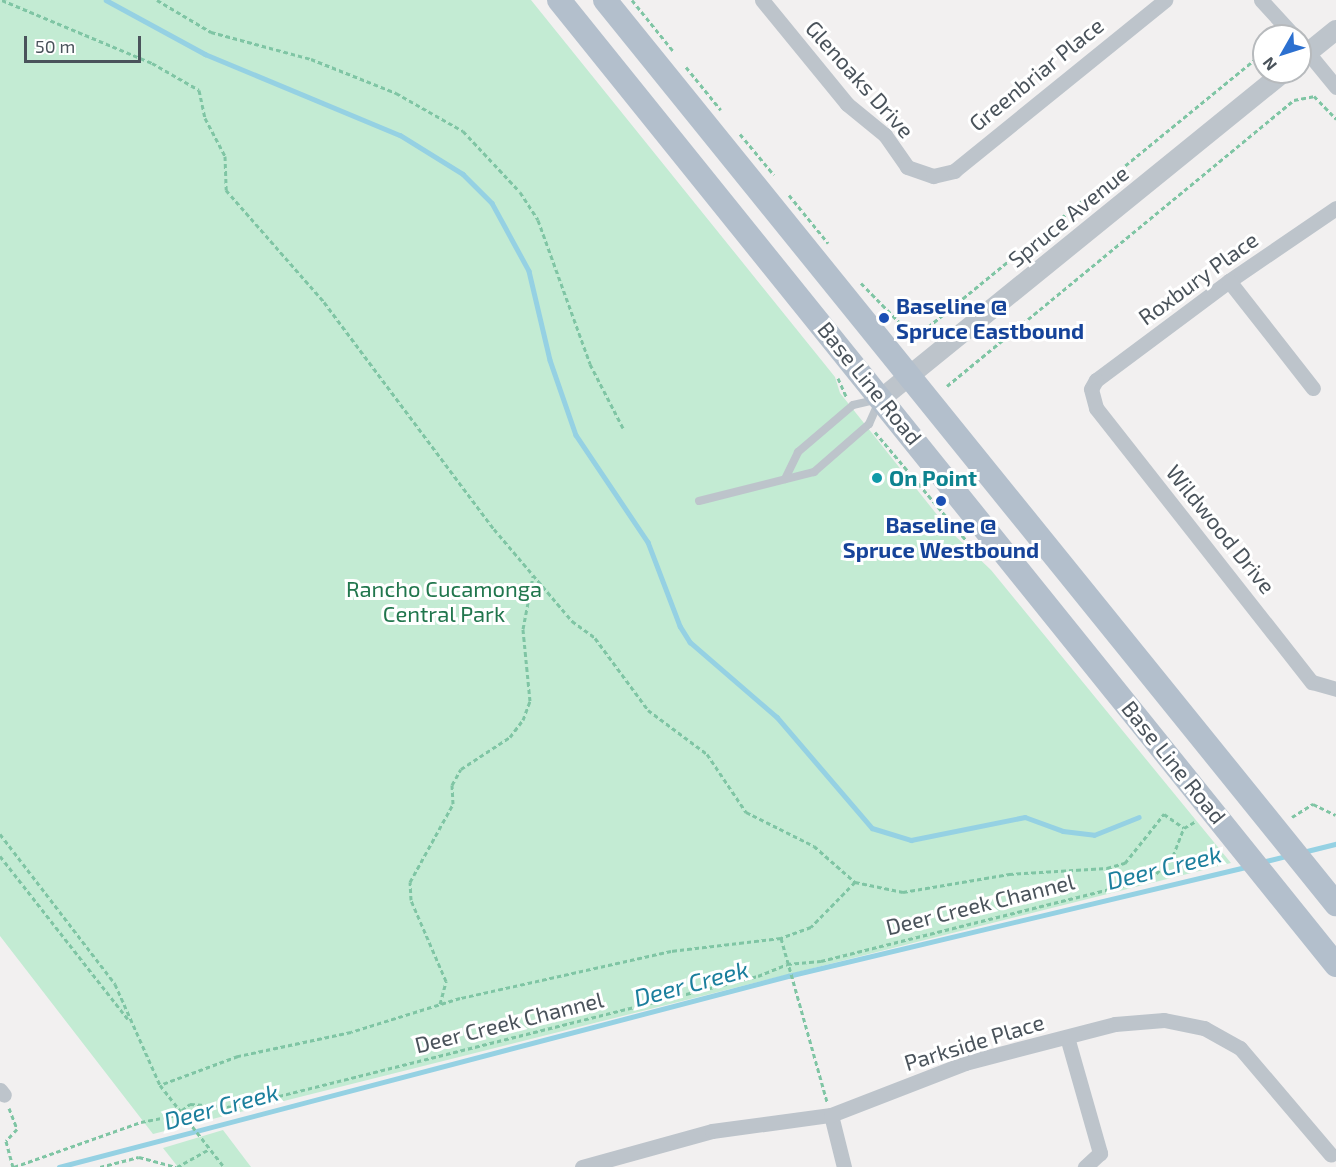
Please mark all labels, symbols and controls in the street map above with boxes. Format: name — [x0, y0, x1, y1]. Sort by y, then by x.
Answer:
street label: Greenbriar Place — [963, 12, 1109, 136]
street label: Glenoaks Drive — [800, 15, 920, 143]
scale bar — [27, 24, 144, 62]
north arrow — [1252, 24, 1312, 84]
text: 50 m — [35, 35, 75, 57]
text: N — [1258, 54, 1280, 75]
street label: Spruce Avenue — [1002, 159, 1134, 273]
street label: Roxbury Place — [1133, 226, 1263, 330]
place label: Baseline @ Spruce Eastbound — [896, 292, 1084, 344]
marker: Baseline @ Spruce Eastbound — [877, 311, 891, 325]
street label: Base Line Road — [812, 316, 928, 450]
street label: Wildwood Drive — [1161, 459, 1281, 599]
place label: On Point — [889, 465, 977, 491]
marker: On Point — [870, 471, 884, 485]
marker: Baseline @ Spruce Westbound — [934, 494, 948, 508]
place label: Baseline @ Spruce Westbound — [843, 511, 1039, 562]
park label: Rancho Cucamonga Central Park — [346, 575, 542, 626]
street label: Base Line Road — [1116, 695, 1232, 829]
water label: Deer Creek — [1103, 839, 1225, 895]
street label: Deer Creek Channel — [883, 868, 1077, 940]
water label: Deer Creek — [630, 954, 752, 1012]
street label: Deer Creek Channel — [412, 986, 606, 1058]
street label: Parkside Place — [901, 1008, 1047, 1076]
water label: Deer Creek — [160, 1077, 282, 1135]

